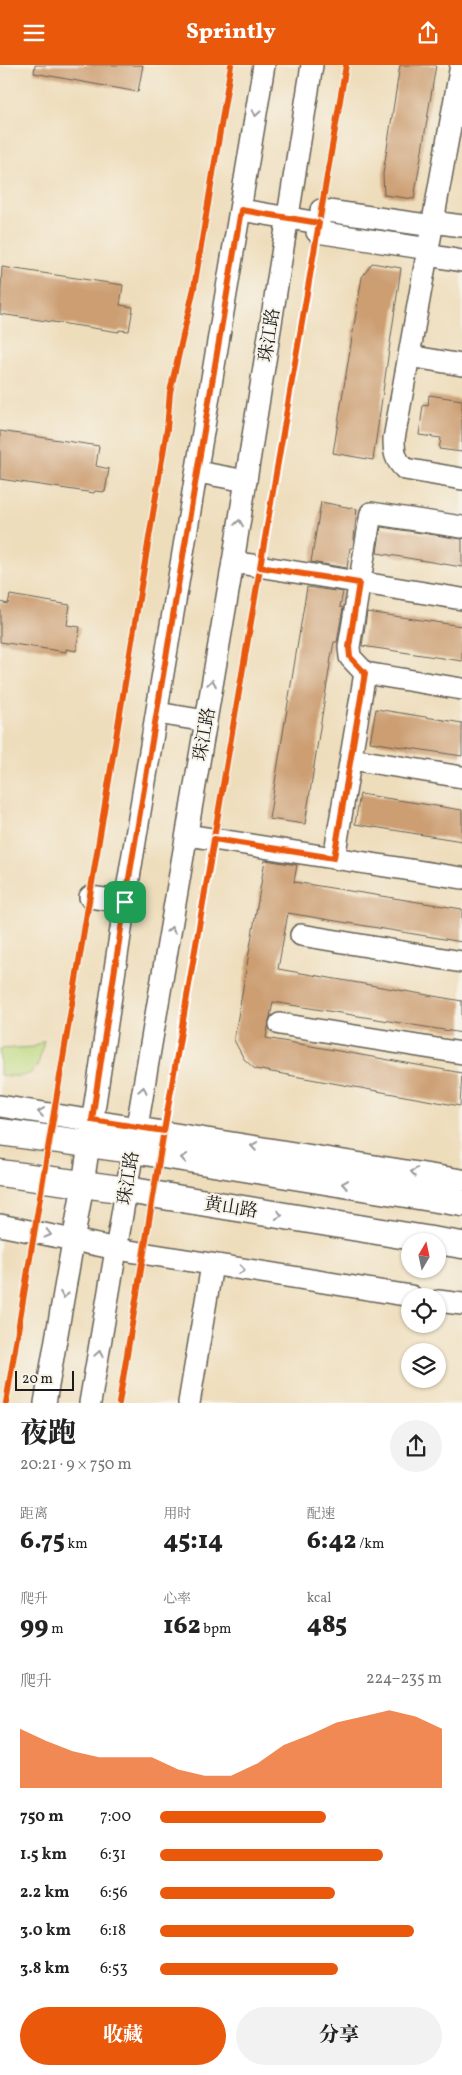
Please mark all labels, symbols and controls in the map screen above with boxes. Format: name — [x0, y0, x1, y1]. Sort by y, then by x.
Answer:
text: Sprintly — [186, 17, 276, 48]
icon: menu — [20, 19, 48, 47]
icon: share — [414, 19, 442, 47]
one-way arrow — [251, 110, 262, 118]
street label: 珠江路 — [254, 307, 287, 364]
one-way arrow — [233, 518, 244, 526]
one-way arrow — [207, 679, 217, 687]
street label: 珠江路 — [188, 706, 222, 763]
pin — [104, 881, 146, 923]
icon: arrive — [111, 888, 139, 916]
one-way arrow — [165, 925, 175, 934]
one-way arrow — [137, 1085, 147, 1094]
one-way arrow — [37, 1107, 45, 1118]
one-way arrow — [249, 1141, 258, 1151]
street label: 珠江路 — [113, 1150, 146, 1207]
one-way arrow — [180, 1154, 189, 1164]
one-way arrow — [410, 1168, 418, 1178]
one-way arrow — [340, 1179, 348, 1190]
street label: 黄山路 — [202, 1192, 259, 1225]
one-way arrow — [274, 1209, 283, 1219]
one-way arrow — [43, 1228, 52, 1239]
north arrow — [401, 1233, 446, 1277]
map controls — [401, 1233, 446, 1388]
one-way arrow — [238, 1264, 246, 1274]
button: locate — [401, 1288, 446, 1333]
one-way arrow — [59, 1291, 69, 1299]
button: layers — [401, 1343, 446, 1388]
one-way arrow — [93, 1350, 103, 1359]
scale bar — [15, 1367, 74, 1391]
text: 20 m — [22, 1370, 53, 1389]
text: 夜跑 — [20, 1415, 76, 1454]
button: share — [390, 1420, 442, 1472]
text: 20:21 · 9 × 750 m — [20, 1454, 132, 1476]
text: 距离 — [20, 1505, 48, 1524]
text: 用时 — [163, 1505, 191, 1524]
text: 配速 — [307, 1505, 335, 1524]
text: 6.75 — [20, 1524, 65, 1559]
text: 45:14 — [163, 1524, 223, 1559]
text: 6:42 — [307, 1524, 356, 1559]
text: km — [65, 1535, 88, 1554]
text: /km — [356, 1535, 384, 1554]
text: kcal — [307, 1589, 332, 1608]
text: 爬升 — [20, 1590, 48, 1609]
text: 心率 — [163, 1590, 191, 1609]
text: 485 — [307, 1608, 347, 1643]
text: 99 — [20, 1609, 48, 1644]
text: 162 — [163, 1609, 200, 1644]
text: m — [48, 1620, 64, 1639]
text: bpm — [200, 1620, 231, 1639]
text: 224–235 m — [366, 1668, 442, 1690]
text: 爬升 — [20, 1671, 52, 1693]
text: 750 m — [20, 1806, 64, 1828]
text: 7:00 — [100, 1806, 131, 1828]
text: 1.5 km — [20, 1844, 67, 1866]
text: 6:31 — [100, 1844, 126, 1866]
text: 2.2 km — [20, 1882, 70, 1904]
text: 6:56 — [100, 1882, 128, 1904]
text: 3.0 km — [20, 1920, 71, 1942]
text: 6:18 — [100, 1920, 126, 1942]
text: 3.8 km — [20, 1958, 70, 1980]
text: 6:53 — [100, 1958, 128, 1980]
button: 收藏 — [20, 2007, 226, 2065]
button: 分享 — [236, 2007, 442, 2065]

